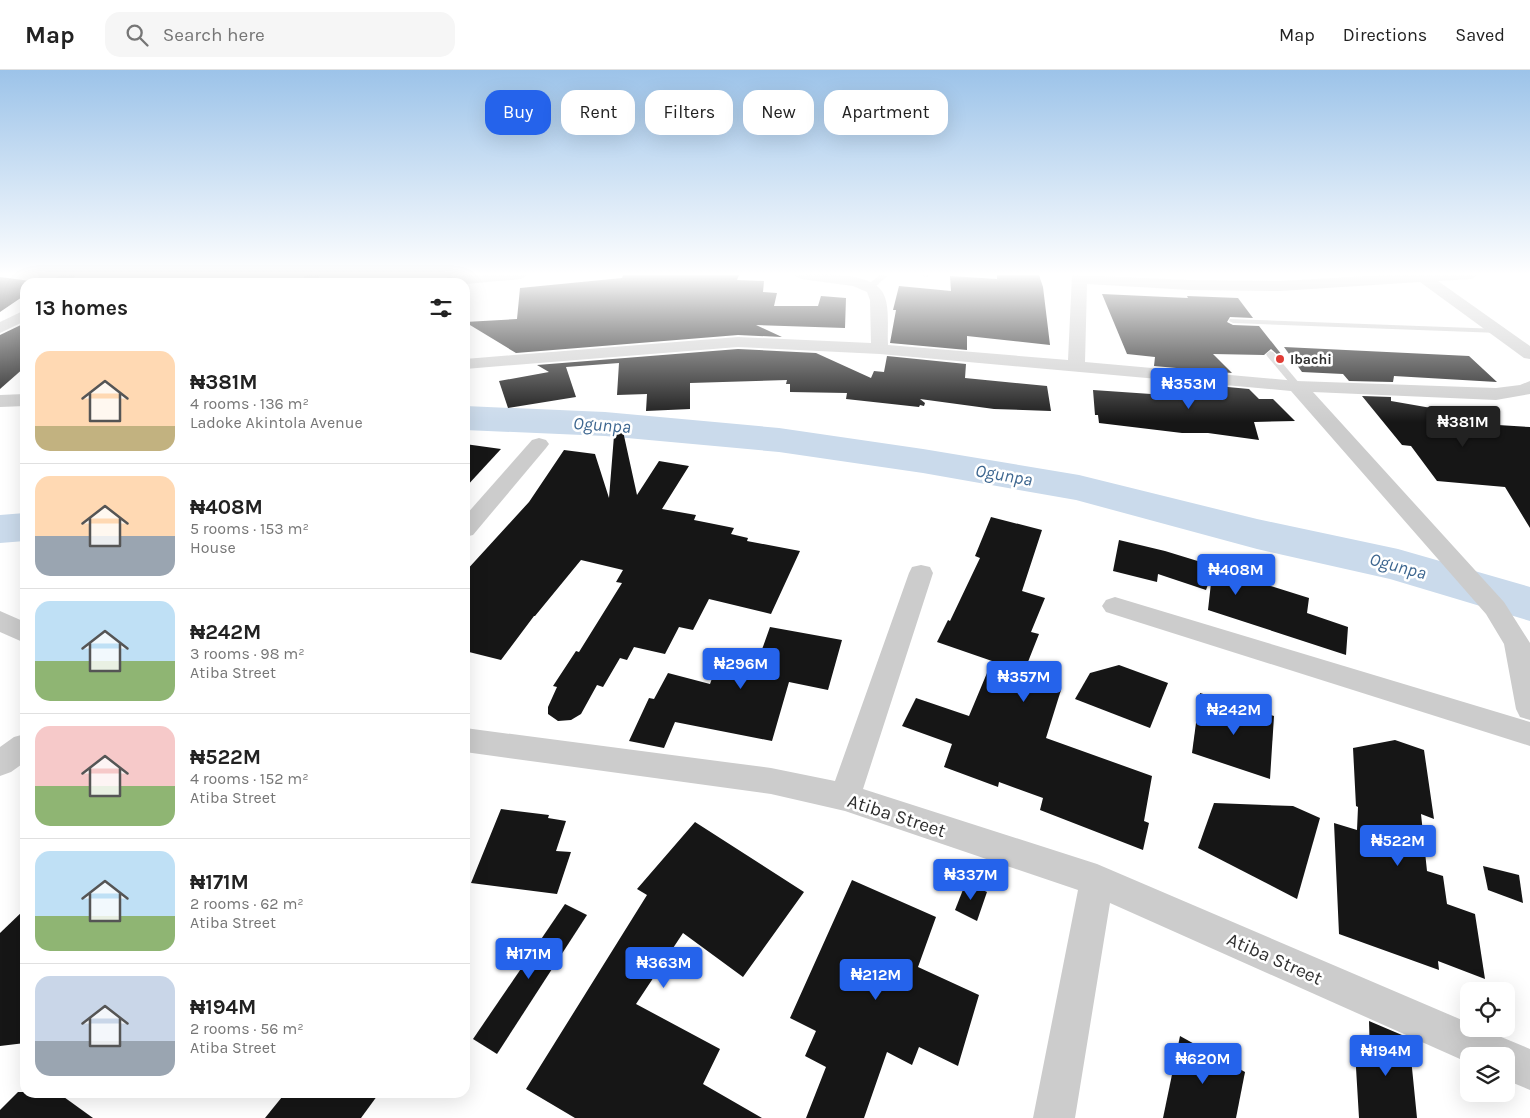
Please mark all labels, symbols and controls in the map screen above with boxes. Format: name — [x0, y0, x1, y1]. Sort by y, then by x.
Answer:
search box — [105, 12, 455, 57]
text: Map — [25, 21, 75, 49]
icon: search — [123, 21, 151, 49]
text: Search here — [163, 24, 265, 46]
text: Map — [1279, 24, 1315, 46]
text: Directions — [1343, 24, 1427, 46]
text: Saved — [1455, 24, 1505, 46]
chip: Buy — [485, 90, 551, 135]
chip: Rent — [561, 90, 635, 135]
chip: Filters — [645, 90, 733, 135]
chip: New — [743, 90, 814, 135]
chip: Apartment — [824, 90, 948, 135]
icon: filters — [427, 294, 455, 322]
text: 13 homes — [35, 296, 128, 320]
place label: Ibachi — [1290, 351, 1332, 368]
marker: Ibachi — [1274, 353, 1286, 365]
pin: ₦353M — [1154, 368, 1224, 410]
text: ₦381M — [190, 370, 258, 394]
icon: home — [75, 371, 135, 431]
text: ₦353M — [1162, 374, 1216, 393]
text: 4 rooms · 136 m² — [190, 394, 309, 413]
pin: ₦381M — [1428, 406, 1498, 448]
water label: Ogunpa — [572, 412, 632, 438]
text: ₦381M — [1437, 412, 1489, 431]
text: Ladoke Akintola Avenue — [190, 413, 363, 432]
water label: Ogunpa — [974, 459, 1034, 491]
text: ₦408M — [190, 495, 263, 519]
icon: home — [75, 496, 135, 556]
text: 5 rooms · 153 m² — [190, 519, 309, 538]
text: House — [190, 538, 236, 557]
water label: Ogunpa — [1367, 548, 1429, 584]
pin: ₦408M — [1201, 554, 1271, 596]
text: ₦408M — [1208, 560, 1264, 579]
text: ₦242M — [190, 620, 261, 644]
icon: home — [75, 621, 135, 681]
text: 3 rooms · 98 m² — [190, 644, 305, 663]
pin: ₦296M — [706, 648, 776, 690]
text: ₦296M — [714, 654, 768, 673]
pin: ₦357M — [989, 660, 1059, 703]
text: Atiba Street — [190, 663, 276, 682]
text: ₦357M — [998, 667, 1050, 686]
pin: ₦242M — [1199, 694, 1269, 736]
text: ₦242M — [1207, 700, 1261, 719]
text: ₦522M — [190, 745, 261, 769]
icon: home — [75, 746, 135, 806]
text: 4 rooms · 152 m² — [190, 769, 309, 788]
text: Atiba Street — [190, 788, 276, 807]
street label: Atiba Street — [845, 790, 949, 842]
pin: ₦522M — [1363, 824, 1433, 867]
text: ₦522M — [1371, 831, 1425, 850]
pin: ₦337M — [936, 858, 1006, 901]
text: ₦337M — [944, 865, 998, 884]
text: ₦171M — [190, 870, 249, 894]
icon: home — [75, 871, 135, 931]
text: 2 rooms · 62 m² — [190, 894, 304, 913]
text: Atiba Street — [190, 913, 276, 932]
street label: Atiba Street — [1223, 928, 1326, 990]
pin: ₦171M — [494, 938, 564, 980]
text: ₦171M — [507, 944, 551, 963]
pin: ₦363M — [629, 946, 699, 989]
text: ₦363M — [636, 953, 692, 972]
pin: ₦212M — [841, 958, 911, 1001]
text: ₦212M — [851, 965, 901, 984]
map controls — [1460, 982, 1515, 1102]
button: locate — [1460, 982, 1515, 1037]
text: ₦194M — [190, 995, 256, 1019]
icon: home — [75, 996, 135, 1056]
text: 2 rooms · 56 m² — [190, 1019, 304, 1038]
pin: ₦194M — [1351, 1034, 1421, 1077]
text: Atiba Street — [190, 1038, 276, 1057]
text: ₦194M — [1361, 1041, 1411, 1060]
pin: ₦620M — [1168, 1042, 1238, 1085]
button: layers — [1460, 1047, 1515, 1102]
text: ₦620M — [1175, 1049, 1231, 1068]

